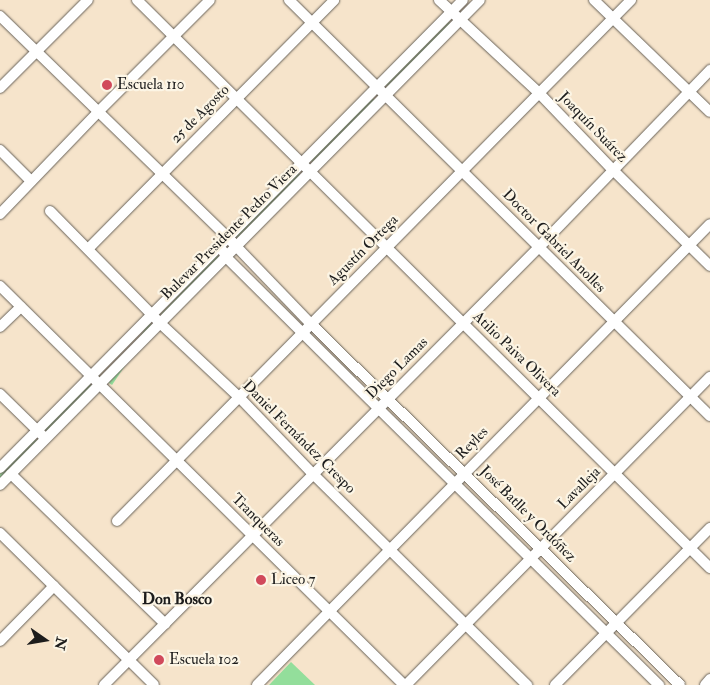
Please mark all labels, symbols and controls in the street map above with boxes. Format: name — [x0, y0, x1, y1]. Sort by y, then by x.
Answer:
place label: Escuela 110 — [117, 76, 185, 94]
marker: Escuela 110 — [101, 79, 113, 91]
street label: 25 de Agosto — [167, 81, 233, 147]
street label: Joaquín Suárez — [555, 88, 631, 166]
street label: Bulevar Presidente Pedro Viera — [157, 160, 301, 304]
street label: Doctor Gabriel Anolles — [499, 186, 609, 296]
street label: Agustín Ortega — [324, 211, 402, 289]
street label: Atilio Paiva Olivera — [469, 308, 565, 400]
street label: Diego Lamas — [362, 333, 432, 403]
street label: Daniel Fernández Crespo — [239, 377, 359, 497]
street label: Reyles — [452, 423, 492, 463]
street label: José Batlle y Ordóñez — [476, 462, 580, 566]
street label: Lavalleja — [554, 463, 604, 513]
street label: Tranqueras — [228, 490, 288, 550]
place label: Liceo 7 — [271, 571, 315, 589]
marker: Liceo 7 — [255, 574, 267, 586]
district label: Don Bosco — [142, 589, 212, 609]
north arrow — [20, 615, 70, 665]
text: N — [50, 635, 70, 652]
place label: Escuela 102 — [169, 651, 239, 669]
marker: Escuela 102 — [153, 654, 165, 666]

